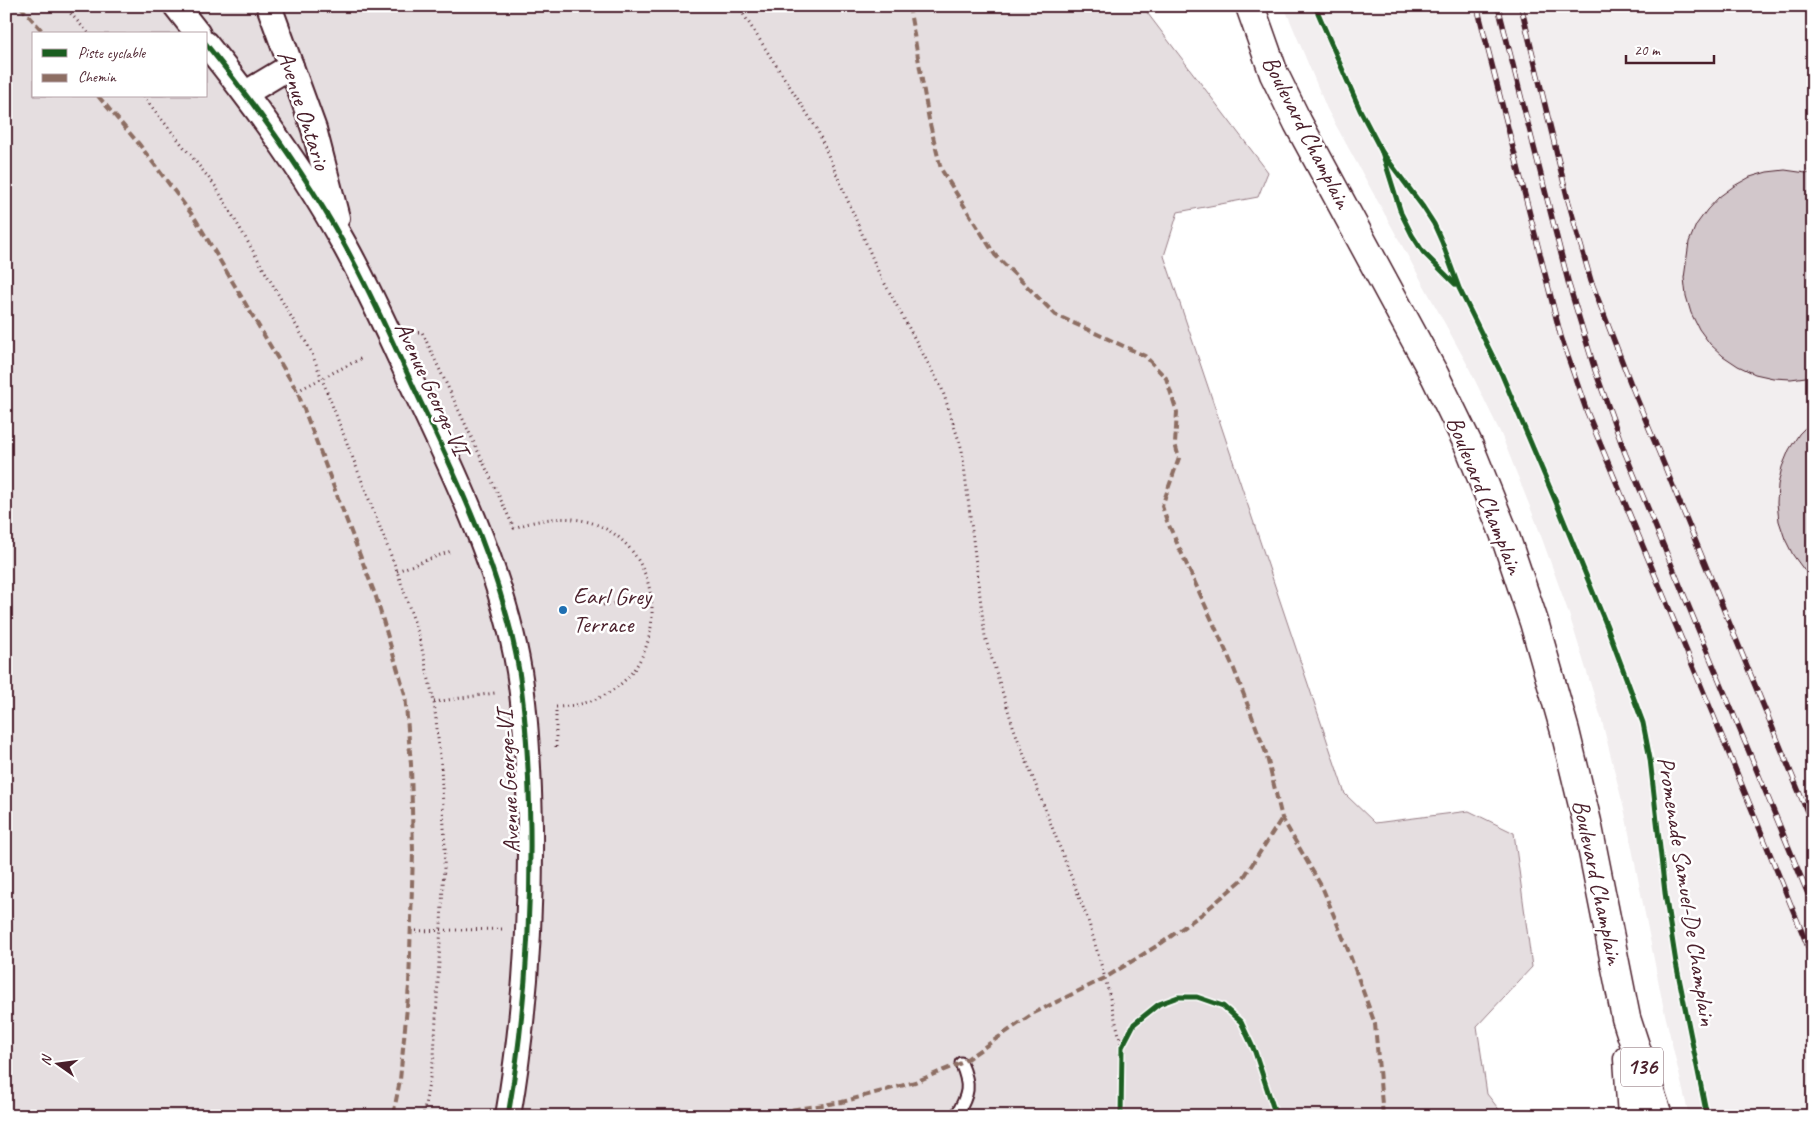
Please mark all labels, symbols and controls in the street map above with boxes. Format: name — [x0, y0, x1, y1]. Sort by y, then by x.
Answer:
legend — [32, 32, 208, 98]
scale bar — [1626, 32, 1714, 64]
text: 20 m — [1634, 41, 1661, 60]
text: Piste cyclable — [78, 44, 146, 63]
street label: Avenue Ontario — [271, 47, 338, 175]
street label: Boulevard Champlain — [1256, 51, 1359, 215]
text: Chemin — [78, 68, 117, 87]
street label: Avenue George-VI — [388, 317, 478, 464]
street label: Boulevard Champlain — [1440, 412, 1531, 579]
place label: Earl Grey Terrace — [573, 581, 653, 639]
marker: Earl Grey Terrace — [557, 604, 569, 616]
street label: Avenue George-VI — [489, 704, 527, 854]
street label: Promenade Samuel-De Champlain — [1651, 754, 1723, 1028]
street label: Boulevard Champlain — [1566, 797, 1630, 968]
north arrow — [32, 1040, 82, 1090]
road number: 136 — [1621, 1048, 1663, 1086]
text: N — [37, 1052, 56, 1067]

